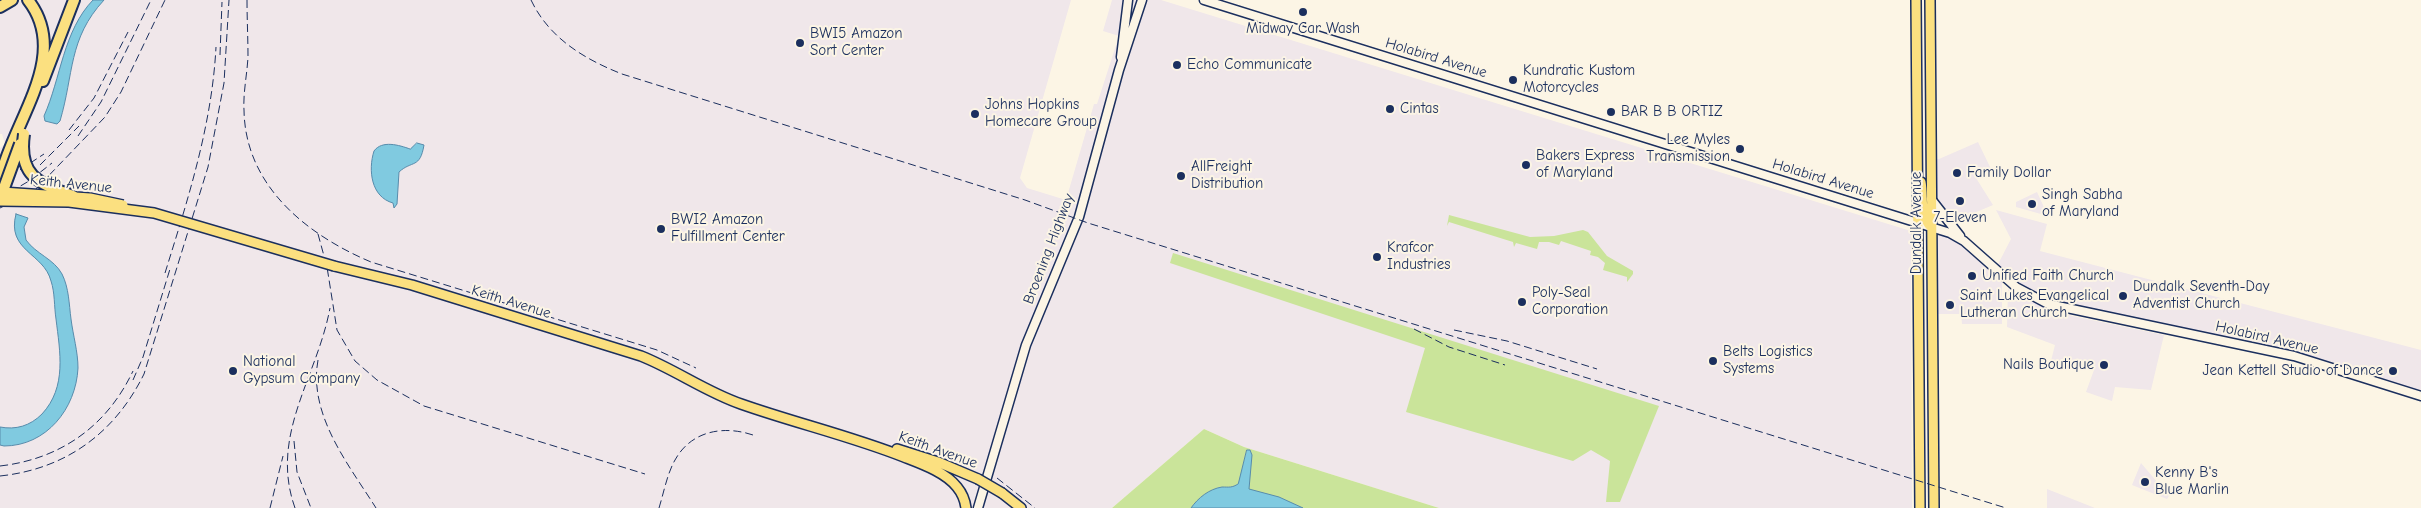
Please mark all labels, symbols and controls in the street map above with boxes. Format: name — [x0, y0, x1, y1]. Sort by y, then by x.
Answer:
marker: Midway Car Wash — [1297, 6, 1309, 18]
place label: Midway Car Wash — [1246, 20, 1360, 38]
place label: BWI5 Amazon Sort Center — [810, 25, 903, 60]
street label: Holabird Avenue — [1383, 34, 1489, 82]
marker: BWI5 Amazon Sort Center — [794, 37, 806, 49]
place label: Echo Communicate — [1187, 56, 1312, 74]
marker: Echo Communicate — [1171, 59, 1183, 71]
place label: Kundratic Kustom Motorcycles — [1523, 62, 1635, 97]
marker: Kundratic Kustom Motorcycles — [1507, 74, 1519, 86]
place label: Johns Hopkins Homecare Group — [985, 96, 1097, 131]
place label: Cintas — [1400, 100, 1439, 118]
marker: Cintas — [1384, 103, 1396, 115]
place label: BAR B B ORTIZ — [1621, 103, 1723, 121]
marker: BAR B B ORTIZ — [1605, 106, 1617, 118]
marker: Johns Hopkins Homecare Group — [969, 108, 981, 120]
place label: Lee Myles Transmission — [1646, 131, 1730, 166]
marker: Lee Myles Transmission — [1734, 143, 1746, 155]
place label: Bakers Express of Maryland — [1536, 147, 1634, 182]
street label: Holabird Avenue — [1770, 155, 1876, 203]
place label: AllFreight Distribution — [1191, 158, 1263, 193]
marker: Bakers Express of Maryland — [1520, 159, 1532, 171]
place label: Family Dollar — [1967, 164, 2051, 182]
marker: Family Dollar — [1951, 167, 1963, 179]
marker: AllFreight Distribution — [1175, 170, 1187, 182]
street label: Keith Avenue — [29, 171, 113, 197]
street label: Dundalk Avenue — [1908, 172, 1926, 274]
place label: Singh Sabha of Maryland — [2042, 186, 2123, 221]
street label: Broening Highway — [1020, 191, 1078, 307]
marker: 7-Eleven — [1954, 195, 1966, 207]
marker: Singh Sabha of Maryland — [2026, 198, 2038, 210]
place label: 7-Eleven — [1933, 209, 1987, 227]
place label: BWI2 Amazon Fulfillment Center — [671, 211, 785, 246]
marker: BWI2 Amazon Fulfillment Center — [655, 223, 667, 235]
place label: Krafcor Industries — [1387, 239, 1450, 274]
marker: Krafcor Industries — [1371, 251, 1383, 263]
place label: Unified Faith Church — [1982, 267, 2114, 285]
marker: Unified Faith Church — [1966, 270, 1978, 282]
place label: Dundalk Seventh-Day Adventist Church — [2133, 278, 2269, 313]
street label: Keith Avenue — [469, 281, 553, 323]
place label: Poly-Seal Corporation — [1532, 284, 1608, 319]
place label: Saint Lukes Evangelical Lutheran Church — [1960, 287, 2109, 322]
marker: Dundalk Seventh-Day Adventist Church — [2117, 290, 2129, 302]
marker: Poly-Seal Corporation — [1516, 296, 1528, 308]
marker: Saint Lukes Evangelical Lutheran Church — [1944, 299, 1956, 311]
street label: Holabird Avenue — [2214, 317, 2320, 359]
place label: Belts Logistics Systems — [1723, 343, 1813, 378]
place label: National Gypsum Company — [243, 353, 360, 388]
marker: Belts Logistics Systems — [1707, 355, 1719, 367]
place label: Nails Boutique — [2003, 356, 2094, 374]
marker: Nails Boutique — [2098, 359, 2110, 371]
place label: Jean Kettell Studio of Dance — [2203, 362, 2383, 380]
marker: National Gypsum Company — [227, 365, 239, 377]
marker: Jean Kettell Studio of Dance — [2387, 365, 2399, 377]
street label: Keith Avenue — [896, 427, 980, 473]
place label: Kenny B's Blue Marlin — [2155, 464, 2229, 499]
marker: Kenny B's Blue Marlin — [2139, 476, 2151, 488]

